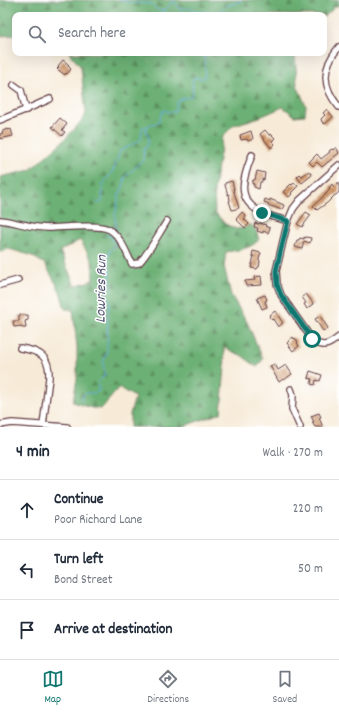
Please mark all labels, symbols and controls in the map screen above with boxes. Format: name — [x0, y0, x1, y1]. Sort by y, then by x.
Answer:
search box — [12, 12, 327, 56]
icon: search — [26, 23, 48, 45]
text: Search here — [58, 23, 126, 45]
route end — [253, 204, 271, 222]
water label: Lowries Run — [90, 254, 114, 323]
route start — [303, 330, 321, 348]
text: 4 min — [16, 441, 50, 465]
text: Walk · 270 m — [262, 444, 323, 463]
text: Continue — [54, 489, 103, 511]
icon: ahead — [16, 499, 38, 521]
text: 220 m — [293, 500, 323, 519]
text: Poor Richard Lane — [54, 511, 142, 530]
text: Turn left — [54, 549, 103, 571]
icon: left — [16, 559, 38, 581]
text: 50 m — [298, 560, 323, 579]
text: Bond Street — [54, 571, 113, 590]
icon: arrive — [16, 619, 38, 641]
text: Arrive at destination — [54, 619, 172, 641]
tab: Map — [42, 668, 64, 708]
tab: Directions — [147, 668, 189, 708]
tab: Saved — [273, 668, 297, 708]

